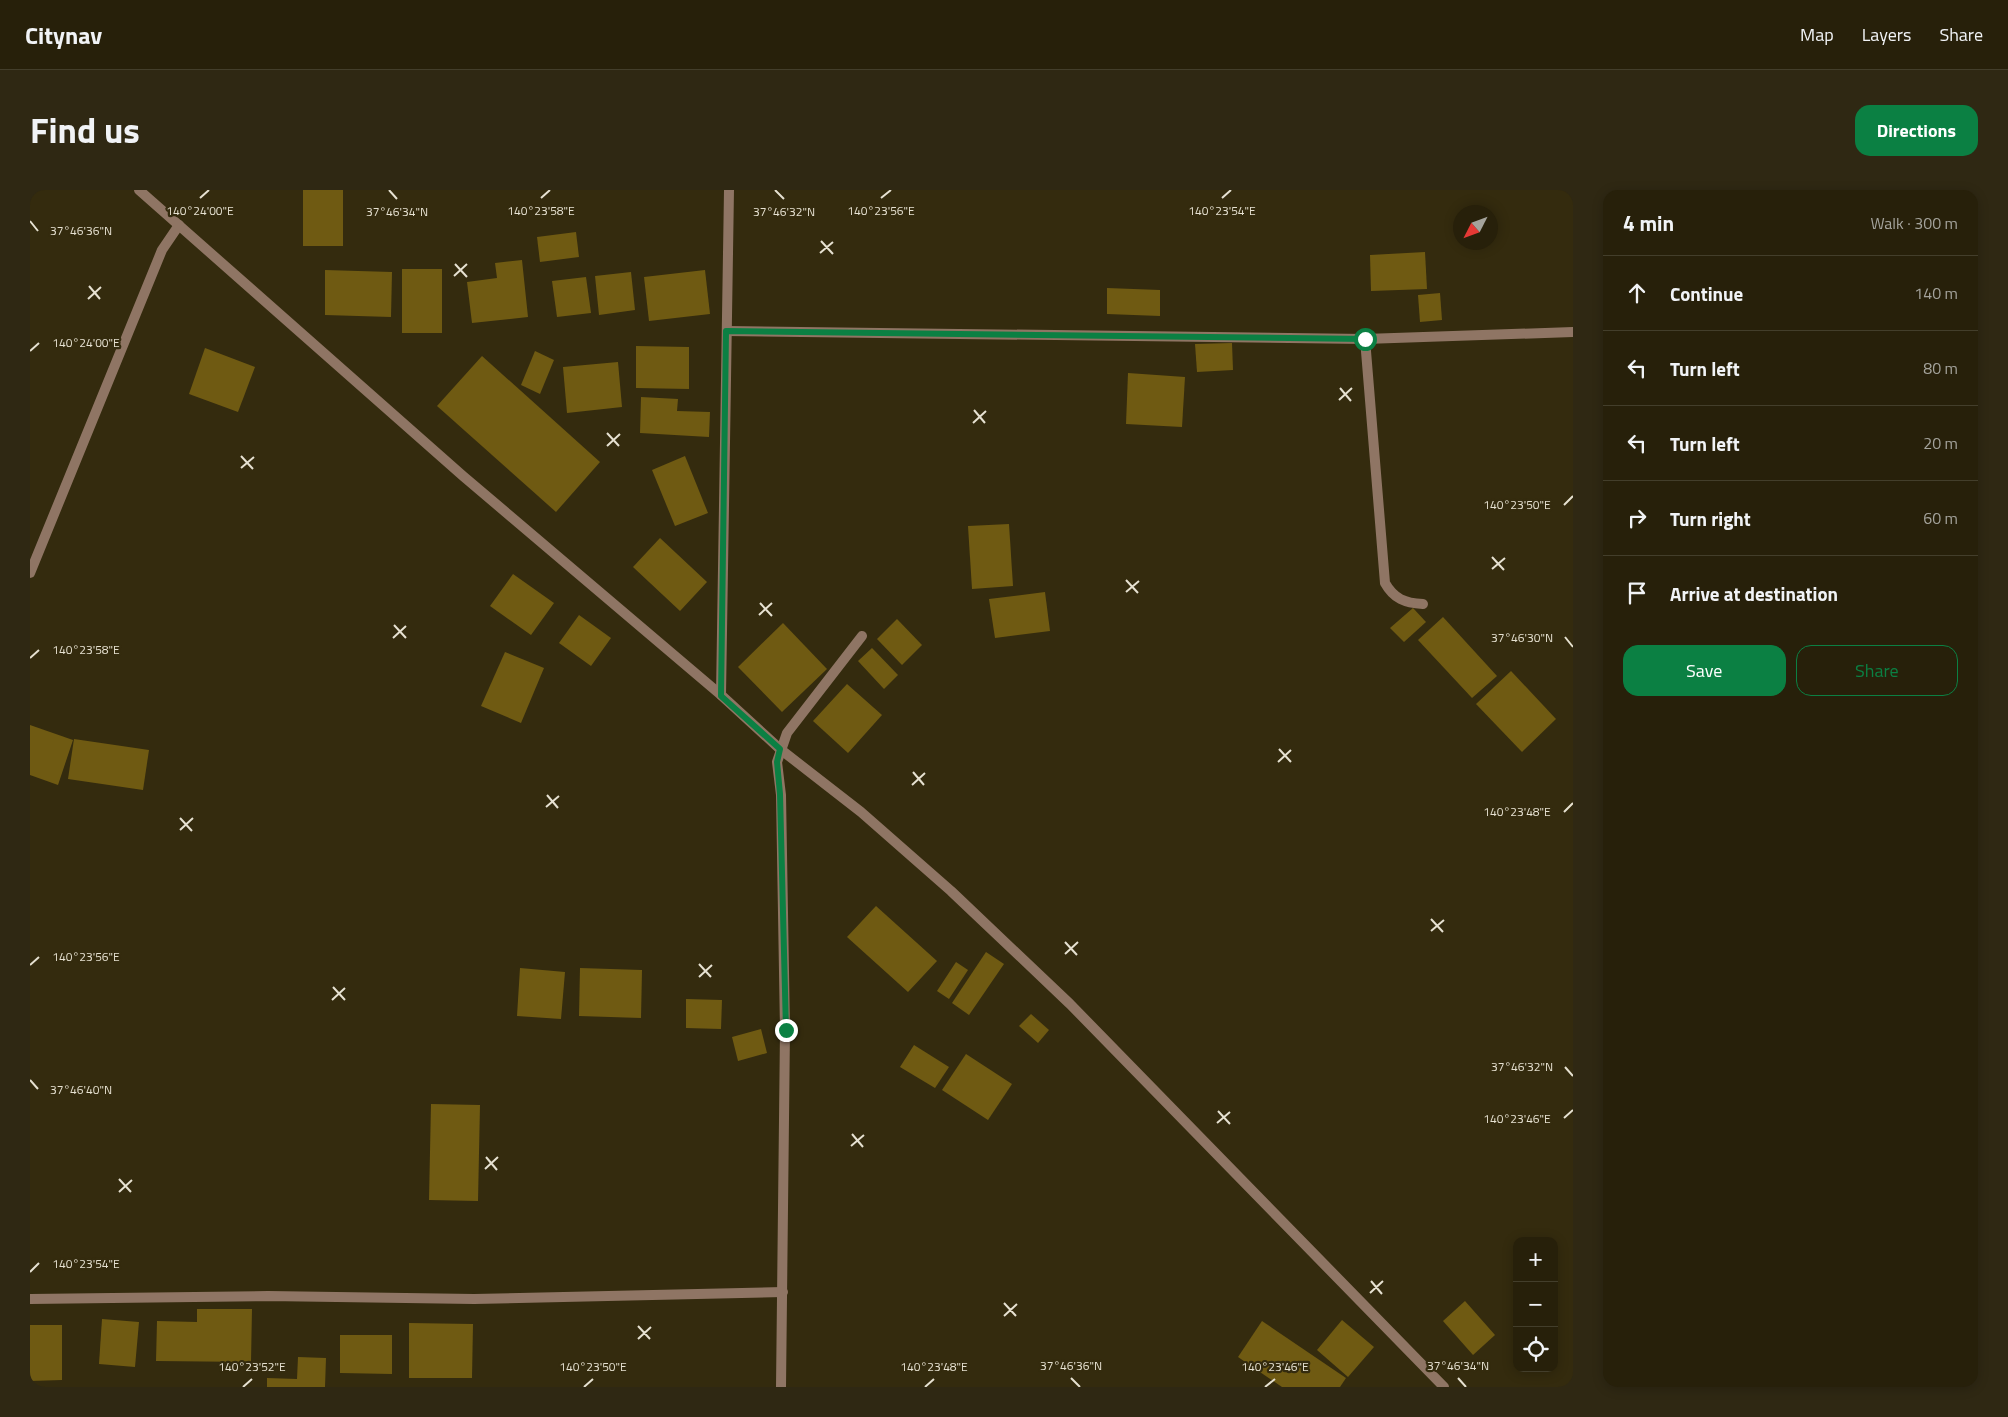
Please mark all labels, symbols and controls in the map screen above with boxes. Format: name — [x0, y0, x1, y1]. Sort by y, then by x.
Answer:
text: Citynav — [25, 17, 102, 53]
text: Map — [1800, 21, 1834, 48]
text: Layers — [1862, 21, 1911, 48]
text: Share — [1939, 21, 1983, 48]
text: Find us — [30, 103, 140, 157]
button: Directions — [1855, 105, 1978, 156]
text: 140°24'00"E — [166, 201, 234, 220]
text: 140°23'58"E — [507, 201, 575, 220]
text: 140°23'56"E — [847, 201, 915, 220]
text: 140°23'54"E — [1188, 201, 1256, 220]
text: 37°46'34"N — [366, 202, 428, 221]
text: 37°46'32"N — [753, 202, 815, 221]
north arrow — [1453, 205, 1498, 250]
text: 4 min — [1623, 207, 1674, 239]
text: Walk · 300 m — [1870, 211, 1958, 235]
text: 37°46'36"N — [50, 221, 112, 240]
icon: ahead — [1623, 279, 1651, 307]
text: Continue — [1670, 279, 1743, 308]
text: 140 m — [1914, 281, 1958, 305]
route start — [1354, 328, 1377, 351]
text: 140°24'00"E — [52, 333, 120, 352]
icon: left — [1623, 354, 1651, 382]
text: Turn left — [1670, 354, 1740, 383]
text: 80 m — [1923, 356, 1958, 380]
icon: left — [1623, 429, 1651, 457]
text: Turn left — [1670, 429, 1740, 458]
text: 20 m — [1923, 431, 1958, 455]
text: 140°23'50"E — [1483, 495, 1551, 514]
icon: right — [1623, 504, 1651, 532]
text: Turn right — [1670, 504, 1751, 533]
text: 60 m — [1923, 506, 1958, 530]
icon: arrive — [1623, 579, 1651, 607]
text: Arrive at destination — [1670, 579, 1838, 608]
text: 37°46'30"N — [1491, 628, 1553, 647]
text: 140°23'58"E — [52, 640, 120, 659]
button: Save — [1623, 645, 1786, 696]
button: Share — [1796, 645, 1958, 696]
text: 140°23'48"E — [1483, 802, 1551, 821]
text: 140°23'56"E — [52, 947, 120, 966]
route end — [775, 1019, 798, 1042]
text: 37°46'32"N — [1491, 1057, 1553, 1076]
text: 37°46'40"N — [50, 1080, 112, 1099]
text: 140°23'46"E — [1483, 1109, 1551, 1128]
map controls — [1513, 1237, 1558, 1372]
button: + — [1513, 1237, 1558, 1282]
text: 140°23'54"E — [52, 1254, 120, 1273]
button: − — [1513, 1282, 1558, 1327]
button: locate — [1513, 1327, 1558, 1372]
text: 37°46'36"N — [1040, 1356, 1102, 1375]
text: 37°46'34"N — [1427, 1356, 1489, 1375]
text: 140°23'52"E — [218, 1357, 286, 1376]
text: 140°23'50"E — [559, 1357, 627, 1376]
text: 140°23'48"E — [900, 1357, 968, 1376]
text: 140°23'46"E — [1241, 1357, 1309, 1376]

